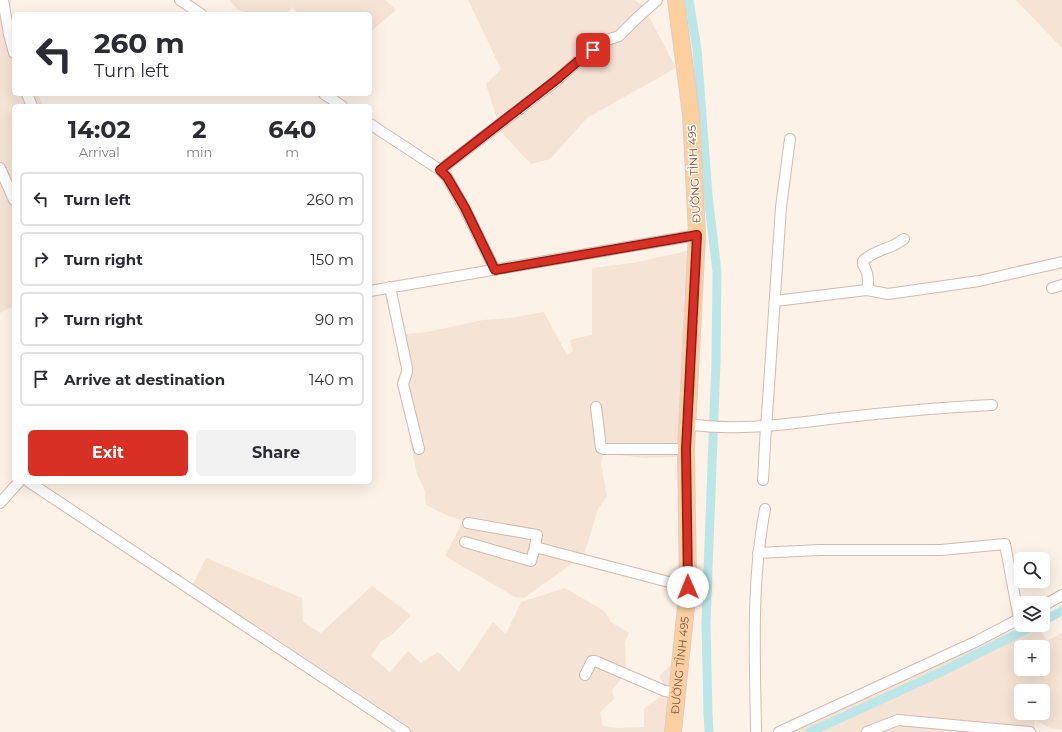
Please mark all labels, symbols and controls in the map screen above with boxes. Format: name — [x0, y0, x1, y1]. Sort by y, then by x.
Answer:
text: 260 m — [94, 26, 185, 60]
icon: left — [28, 28, 80, 80]
pin — [576, 33, 610, 67]
icon: arrive — [582, 39, 604, 61]
text: Turn left — [94, 60, 169, 82]
text: 14:02 — [68, 115, 131, 144]
text: 2 — [192, 115, 206, 144]
text: 640 — [268, 115, 316, 144]
street label: ĐƯỜNG TỈNH 495 — [684, 125, 704, 223]
text: Arrival — [79, 144, 120, 160]
text: min — [186, 144, 212, 160]
text: m — [285, 144, 299, 160]
icon: left — [30, 188, 52, 210]
text: Turn left — [64, 190, 131, 209]
text: 260 m — [307, 190, 354, 209]
icon: right — [30, 248, 52, 270]
text: Turn right — [64, 250, 143, 269]
text: 150 m — [310, 250, 354, 269]
icon: right — [30, 308, 52, 330]
text: Turn right — [64, 310, 143, 329]
text: 90 m — [315, 310, 354, 329]
icon: arrive — [30, 368, 52, 390]
text: Arrive at destination — [64, 370, 225, 389]
text: 140 m — [309, 370, 354, 389]
button: Exit — [28, 430, 188, 476]
button: Share — [196, 430, 356, 476]
map controls — [1014, 552, 1050, 720]
button: search — [1014, 552, 1050, 588]
position arrow — [667, 566, 709, 608]
button: layers — [1014, 596, 1050, 632]
street label: ĐƯỜNG TỈNH 495 — [668, 616, 692, 715]
button: + — [1014, 640, 1050, 676]
button: − — [1014, 684, 1050, 720]

